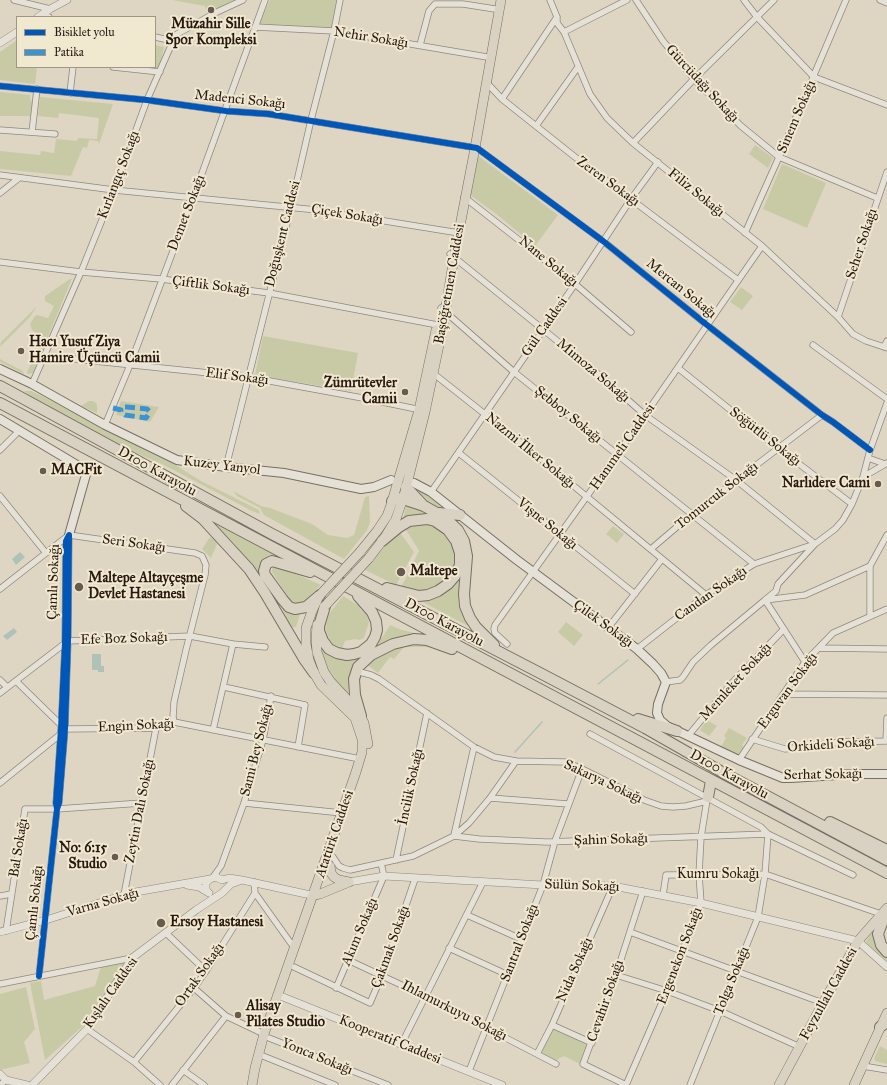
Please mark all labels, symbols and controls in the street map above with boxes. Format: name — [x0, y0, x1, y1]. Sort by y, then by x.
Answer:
marker: Müzahir Sille Spor Kompleksi — [206, 5, 216, 15]
legend — [16, 16, 156, 68]
place label: Müzahir Sille Spor Kompleksi — [166, 17, 256, 50]
street label: Nehir Sokağı — [333, 24, 409, 52]
text: Bisiklet yolu — [54, 25, 115, 39]
street label: Gürcüdağı Sokağı — [662, 42, 742, 126]
text: Patika — [54, 45, 84, 59]
street label: Sinem Sokağı — [774, 78, 820, 156]
street label: Madenci Sokağı — [194, 87, 286, 113]
street label: Kırlangıç Sokağı — [94, 128, 144, 222]
street label: Zeren Sokağı — [573, 153, 643, 211]
street label: Filiz Sokağı — [664, 165, 728, 221]
street label: Demet Sokağı — [165, 172, 209, 254]
street label: Doğuşkent Caddesi — [262, 179, 304, 289]
street label: Çiçek Sokağı — [310, 201, 384, 229]
street label: Seher Sokağı — [843, 206, 881, 282]
street label: Başöğretmen Caddesi — [431, 222, 469, 346]
street label: Nane Sokağı — [515, 233, 581, 291]
street label: Mercan Sokağı — [642, 256, 720, 322]
street label: Çiftlik Sokağı — [171, 273, 251, 299]
street label: Gül Caddesi — [518, 294, 572, 360]
place label: Hacı Yusuf Ziya Hamire Üçüncü Camii — [29, 335, 160, 368]
street label: Mimoza Sokağı — [553, 335, 633, 407]
marker: Hacı Yusuf Ziya Hamire Üçüncü Camii — [16, 346, 26, 356]
street label: Elif Sokağı — [205, 365, 269, 389]
place label: Zümrütevler Camii — [324, 376, 397, 408]
street label: Şebboy Sokağı — [531, 383, 605, 447]
marker: Zümrütevler Camii — [400, 387, 410, 397]
street label: Hanımeli Caddesi — [587, 400, 659, 494]
street label: Söğütlü Sokağı — [726, 404, 804, 470]
street label: Nazmi İlker Sokağı — [482, 410, 578, 492]
street label: D100 Karayolu — [115, 443, 199, 501]
street label: Kuzey Yanyol — [182, 453, 262, 479]
street label: Tomurcuk Sokağı — [672, 458, 762, 534]
place label: MACFit — [51, 463, 102, 479]
marker: MACFit — [38, 466, 48, 476]
place label: Narlıdere Cami — [782, 476, 870, 492]
marker: Narlıdere Cami — [873, 479, 883, 489]
street label: Vişne Sokağı — [513, 494, 581, 554]
street label: Seri Sokağı — [101, 531, 167, 557]
street label: Çamlı Sokağı — [44, 544, 64, 620]
street label: Candan Sokağı — [672, 563, 750, 625]
place label: Maltepe — [410, 564, 458, 580]
marker: Maltepe — [395, 566, 407, 578]
place label: Maltepe Altayçeşme Devlet Hastanesi — [88, 571, 203, 604]
marker: Maltepe Altayçeşme Devlet Hastanesi — [73, 581, 85, 593]
street label: D100 Karayolu — [401, 595, 487, 651]
street label: Çilek Sokağı — [570, 597, 636, 651]
street label: Efe Boz Sokağı — [80, 629, 168, 649]
street label: Memleket Sokağı — [696, 639, 776, 725]
street label: Erguvan Sokağı — [755, 649, 821, 733]
street label: Sami Bey Sokağı — [237, 702, 277, 798]
street label: Engin Sokağı — [97, 716, 175, 736]
street label: Orkideli Sokağı — [787, 734, 875, 756]
street label: D100 Karayolu — [687, 746, 771, 804]
street label: İncilik Sokağı — [395, 747, 427, 827]
street label: Sakarya Sokağı — [561, 756, 645, 808]
street label: Zeytin Dalı Sokağı — [122, 757, 158, 865]
street label: Serhat Sokağı — [784, 766, 862, 784]
street label: Atatürk Caddesi — [312, 788, 358, 880]
street label: Bal Sokağı — [6, 817, 32, 879]
street label: Şahin Sokağı — [574, 830, 648, 850]
place label: No: 6:15 Studio — [59, 841, 107, 874]
marker: No: 6:15 Studio — [110, 852, 120, 862]
street label: Çamlı Sokağı — [23, 864, 47, 942]
street label: Kumru Sokağı — [677, 867, 759, 883]
street label: Sülün Sokağı — [544, 876, 620, 896]
street label: Varna Sokağı — [65, 885, 141, 921]
street label: Akım Sokağı — [338, 895, 382, 969]
street label: Santral Sokağı — [497, 902, 543, 984]
street label: Çakmak Sokağı — [368, 903, 414, 991]
street label: Ergenekon Sokağı — [654, 905, 706, 1007]
place label: Ersoy Hastanesi — [170, 915, 263, 931]
marker: Ersoy Hastanesi — [155, 917, 167, 929]
street label: Nida Sokağı — [553, 935, 597, 1005]
street label: Ortak Sokağı — [172, 940, 228, 1010]
street label: Tolga Sokağı — [711, 944, 753, 1018]
street label: Feyzullah Caddesi — [797, 945, 861, 1043]
street label: Kışlalı Caddesi — [80, 954, 142, 1032]
street label: Cevahir Sokağı — [584, 958, 628, 1044]
street label: Ihlamurkuyu Sokağı — [398, 977, 510, 1045]
place label: Alisay Pilates Studio — [246, 999, 325, 1032]
marker: Alisay Pilates Studio — [233, 1010, 243, 1020]
street label: Kooperatif Caddesi — [336, 1012, 444, 1068]
street label: Yonca Sokağı — [279, 1035, 355, 1079]

